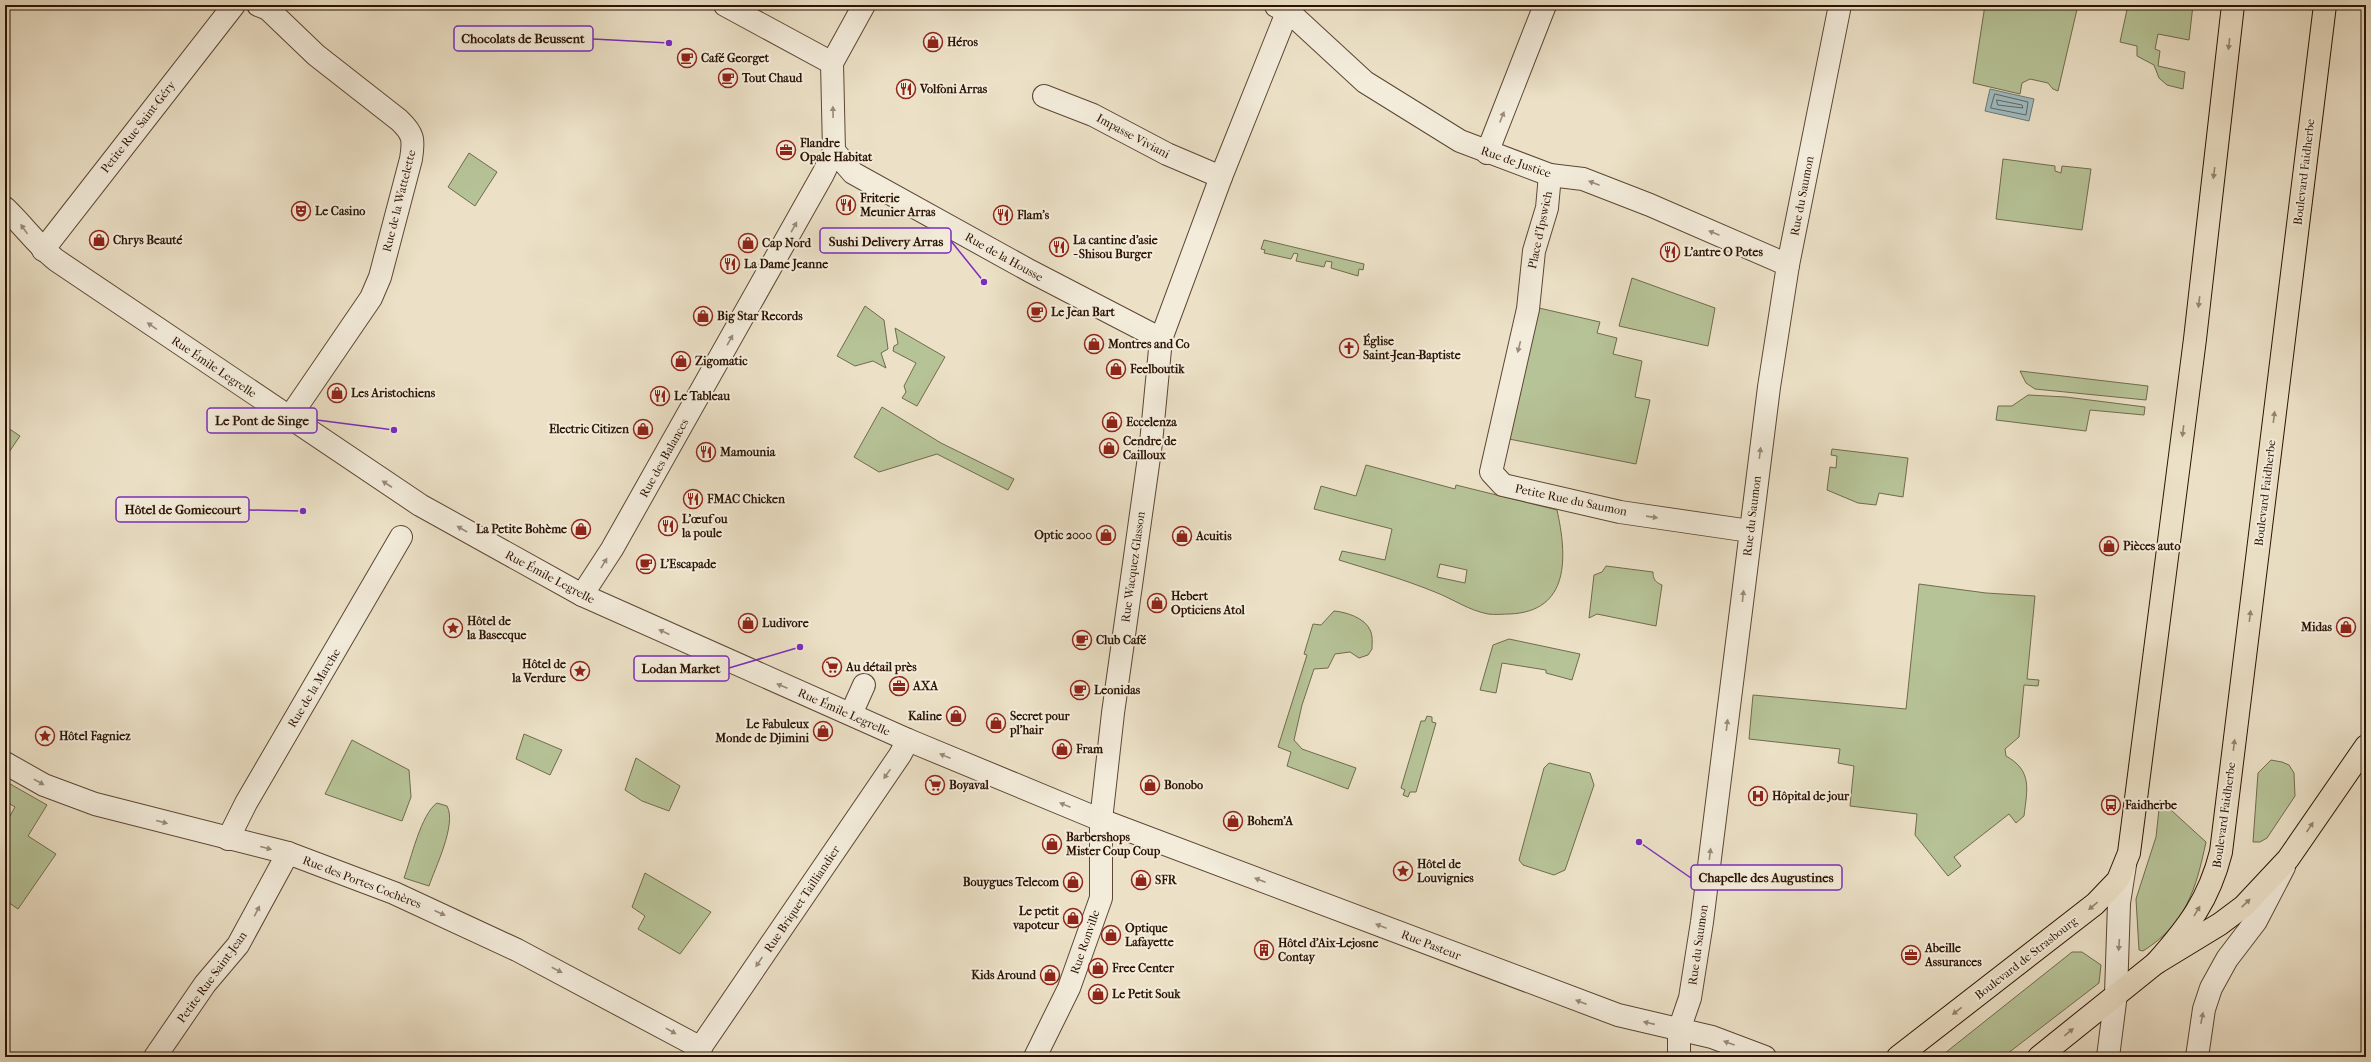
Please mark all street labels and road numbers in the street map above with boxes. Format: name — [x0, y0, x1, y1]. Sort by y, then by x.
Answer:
street label: Petite Rue Saint-Géry — [98, 78, 179, 176]
street label: Impasse Viviani — [1094, 111, 1172, 161]
street label: Boulevard Faidherbe — [2291, 118, 2317, 226]
street label: Rue de Justice — [1479, 143, 1553, 181]
street label: Rue de la Wattelette — [380, 148, 418, 254]
street label: Rue du Saumon — [1787, 155, 1817, 237]
street label: Place d'Ipswich — [1525, 190, 1555, 270]
street label: Rue de la Housse — [962, 230, 1046, 284]
street label: Rue Émile Legrelle — [169, 333, 260, 401]
street label: Rue des Balances — [637, 416, 692, 500]
street label: Boulevard Faidherbe — [2252, 439, 2278, 547]
street label: Rue du Saumon — [1740, 475, 1764, 557]
street label: Petite Rue du Saumon — [1514, 481, 1628, 519]
street label: Rue Wacquez-Glasson — [1118, 511, 1148, 623]
street label: Rue Émile Legrelle — [503, 547, 598, 607]
street label: Rue de la Marche — [285, 646, 343, 730]
street label: Rue Émile Legrelle — [796, 684, 893, 739]
street label: Boulevard Faidherbe — [2210, 761, 2238, 869]
street label: Rue Briquet Tailliandier — [761, 842, 843, 955]
street label: Rue des Portes Cochères — [301, 853, 424, 911]
street label: Rue du Saumon — [1685, 904, 1711, 986]
street label: Rue Ronville — [1067, 908, 1103, 976]
street label: Boulevard de Strasbourg — [1972, 913, 2081, 1002]
street label: Rue Pasteur — [1399, 927, 1464, 963]
street label: Petite Rue Saint-Jean — [174, 929, 250, 1025]

